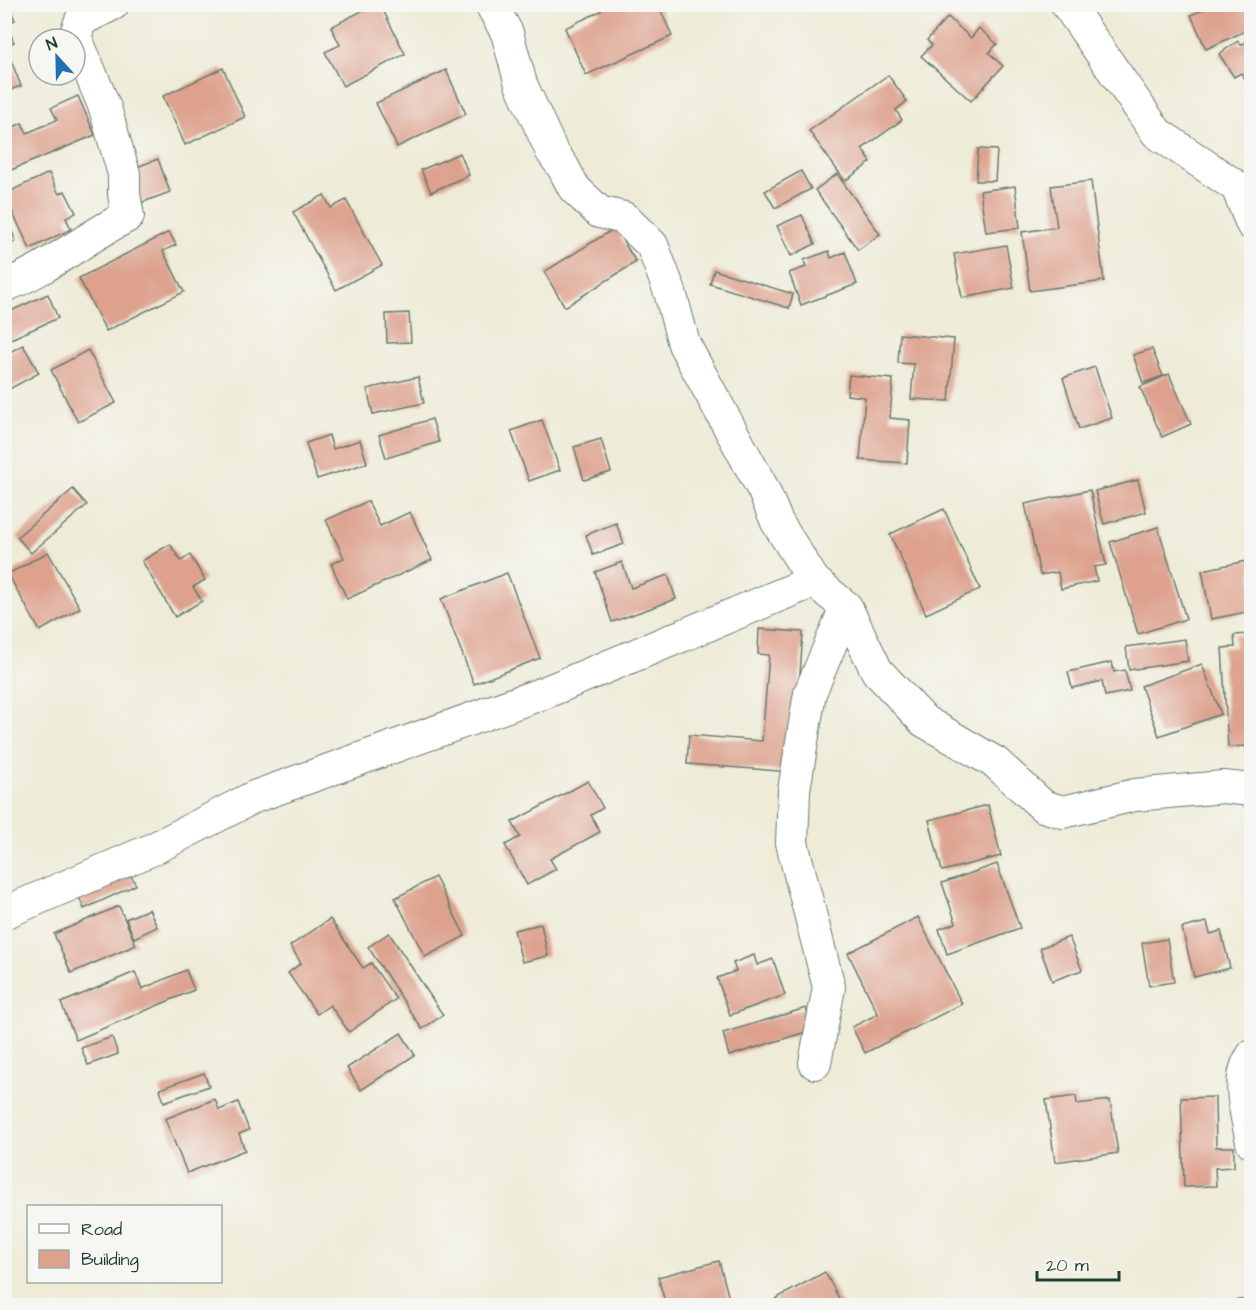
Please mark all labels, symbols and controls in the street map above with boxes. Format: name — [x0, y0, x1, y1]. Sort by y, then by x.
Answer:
north arrow — [27, 27, 87, 87]
text: N — [43, 32, 61, 56]
legend — [27, 1205, 222, 1283]
text: Road — [81, 1217, 122, 1242]
scale bar — [1037, 1244, 1120, 1282]
text: Building — [81, 1247, 139, 1273]
text: 20 m — [1046, 1253, 1089, 1278]

